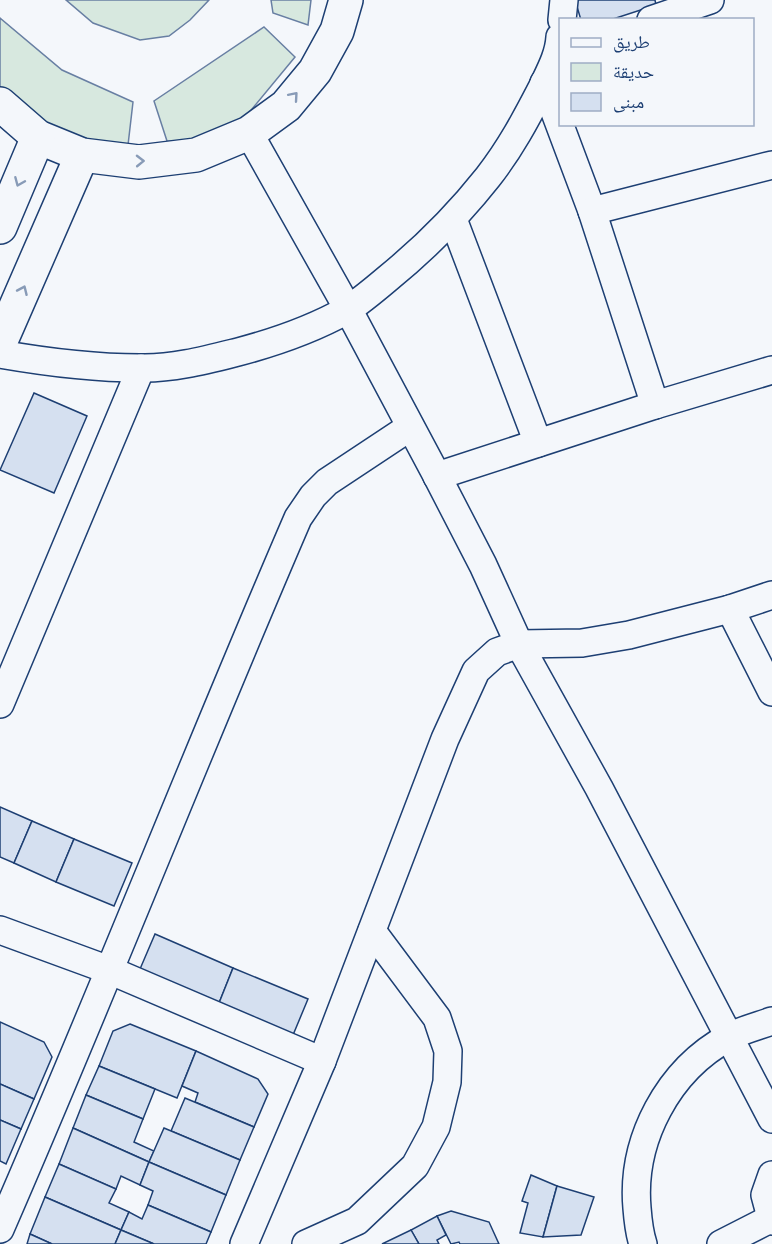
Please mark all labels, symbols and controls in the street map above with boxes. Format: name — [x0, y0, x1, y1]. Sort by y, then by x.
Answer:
legend — [559, 18, 754, 126]
text: طريق — [613, 31, 650, 53]
text: حديقة — [613, 61, 654, 83]
text: مبنى — [613, 91, 644, 113]
one-way arrow — [287, 92, 298, 103]
one-way arrow — [136, 155, 145, 167]
one-way arrow — [14, 176, 26, 187]
one-way arrow — [16, 285, 28, 296]

